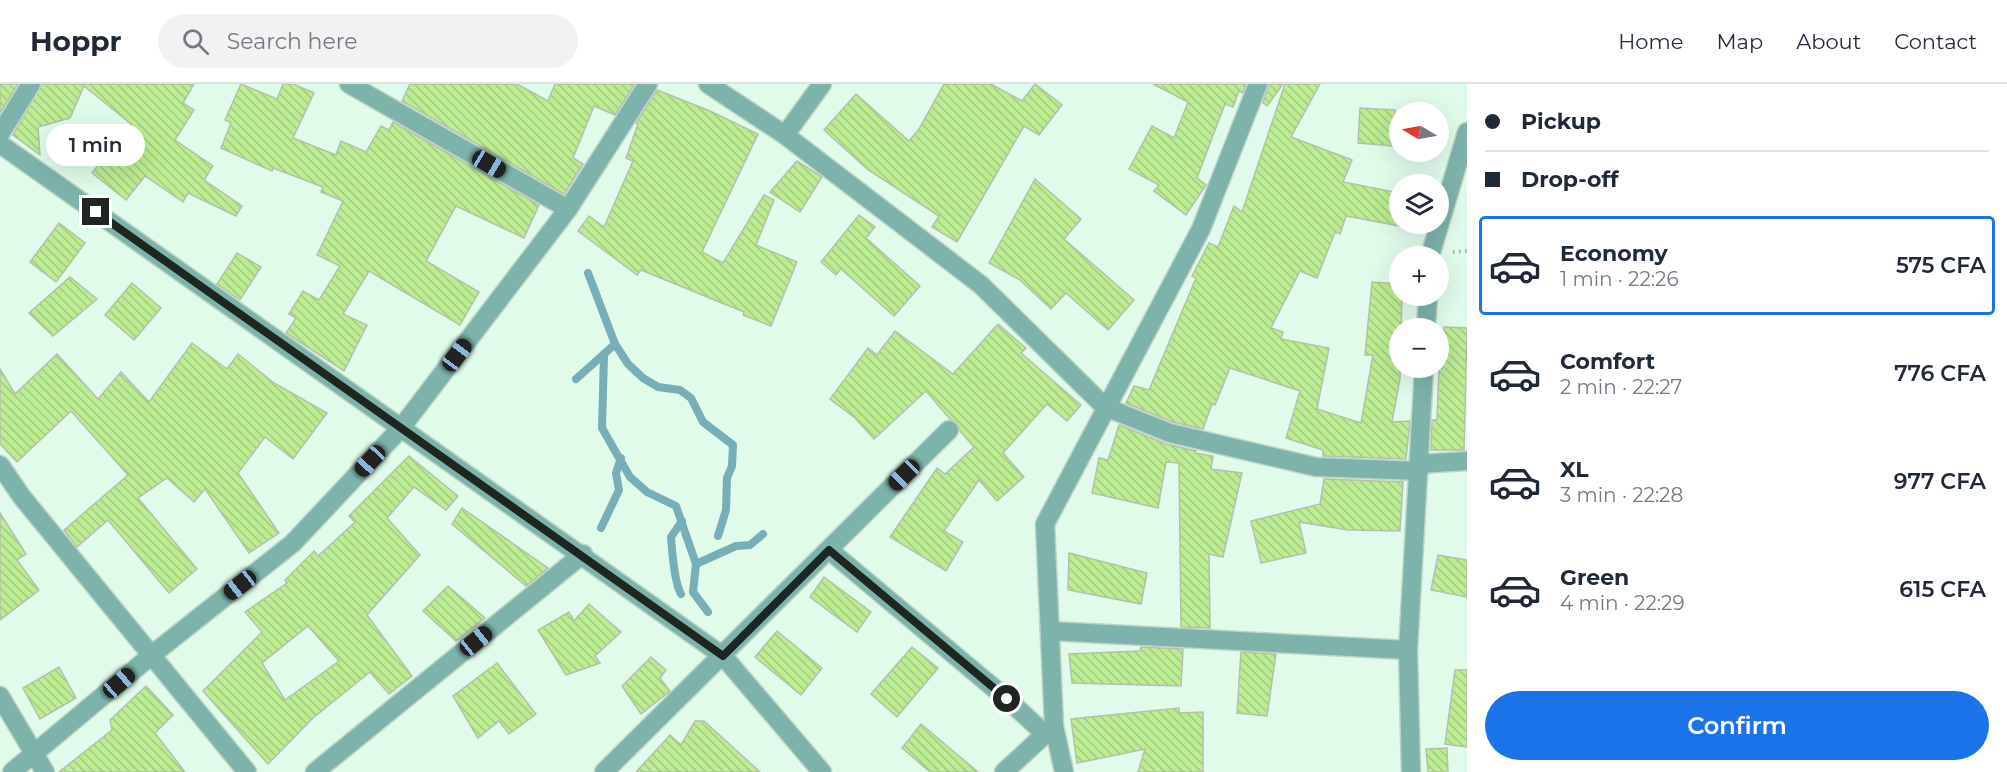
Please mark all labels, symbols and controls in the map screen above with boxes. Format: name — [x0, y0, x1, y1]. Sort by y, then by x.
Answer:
search box — [158, 14, 578, 68]
text: Hoppr — [30, 24, 122, 58]
icon: search — [179, 25, 212, 58]
text: Search here — [227, 28, 358, 55]
text: Home — [1618, 29, 1683, 54]
text: Map — [1716, 29, 1763, 54]
text: About — [1796, 29, 1861, 54]
text: Contact — [1894, 29, 1977, 54]
north arrow — [1389, 102, 1449, 162]
map controls — [1389, 102, 1449, 378]
text: Pickup — [1521, 108, 1601, 135]
callout: 1 min — [46, 125, 146, 167]
text: 1 min — [69, 133, 122, 157]
car — [469, 147, 509, 181]
text: Drop-off — [1521, 166, 1619, 193]
button: layers — [1389, 174, 1449, 234]
route end — [82, 198, 109, 225]
icon: car — [1488, 239, 1542, 293]
text: Economy — [1560, 240, 1668, 267]
button: + — [1389, 246, 1449, 306]
text: 575 CFA — [1896, 252, 1986, 279]
text: 1 min · 22:26 — [1560, 267, 1679, 291]
button: − — [1389, 318, 1449, 378]
car — [439, 335, 475, 375]
icon: car — [1488, 347, 1542, 401]
text: Comfort — [1560, 348, 1655, 375]
text: 776 CFA — [1894, 360, 1986, 387]
text: 2 min · 22:27 — [1560, 375, 1682, 399]
car — [351, 442, 389, 480]
icon: car — [1488, 455, 1542, 509]
car — [885, 456, 923, 494]
text: XL — [1560, 456, 1589, 483]
text: 977 CFA — [1894, 468, 1986, 495]
text: 3 min · 22:28 — [1560, 483, 1683, 507]
icon: car — [1488, 563, 1542, 617]
text: Green — [1560, 564, 1629, 591]
car — [220, 567, 260, 603]
text: 615 CFA — [1899, 576, 1986, 603]
text: 4 min · 22:29 — [1560, 591, 1685, 615]
car — [456, 623, 496, 659]
car — [100, 664, 138, 702]
route start — [993, 685, 1020, 712]
button: Confirm — [1485, 691, 1989, 760]

